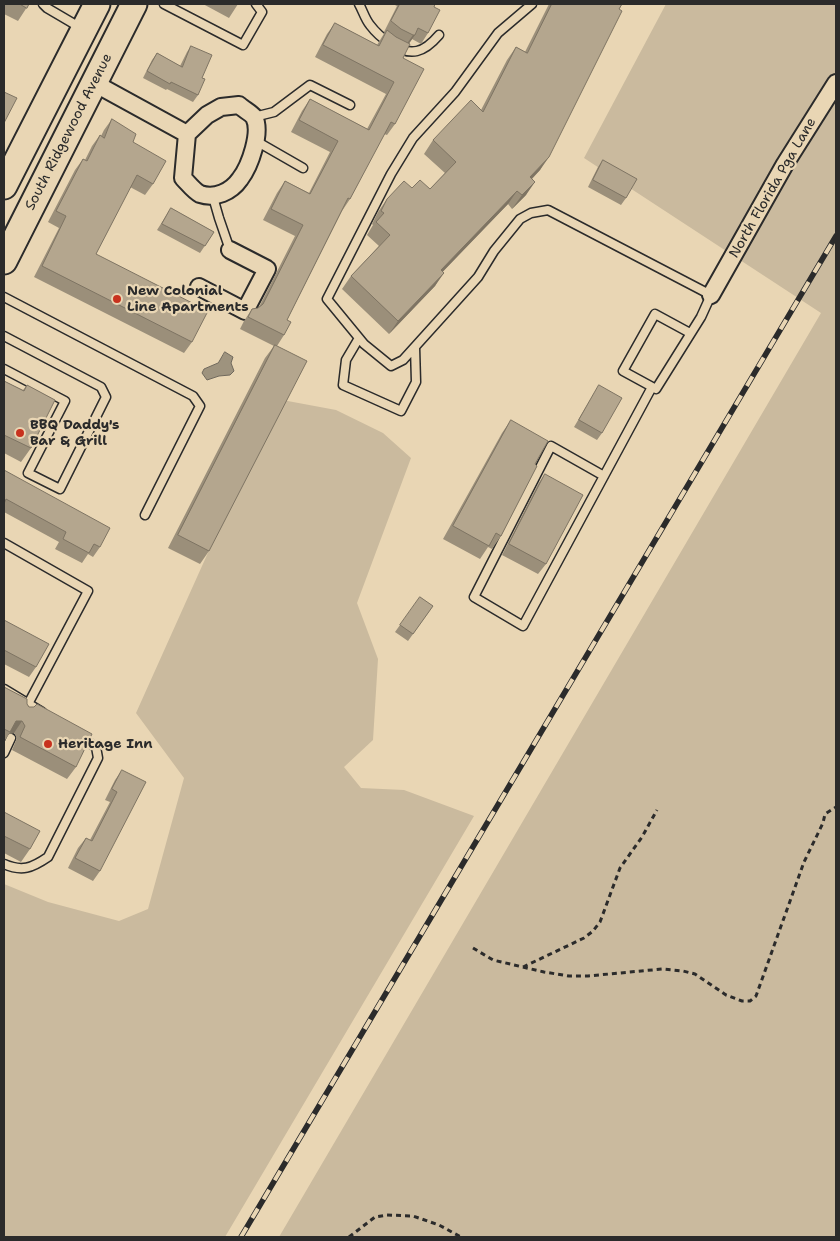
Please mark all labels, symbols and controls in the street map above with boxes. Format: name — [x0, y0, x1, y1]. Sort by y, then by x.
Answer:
street label: South Ridgewood Avenue — [22, 51, 116, 213]
street label: North Florida Pga Lane — [726, 115, 820, 261]
place label: New Colonial Line Apartments — [127, 283, 249, 316]
marker: New Colonial Line Apartments — [111, 293, 123, 305]
place label: BBQ Daddy's Bar & Grill — [30, 417, 119, 450]
marker: BBQ Daddy's Bar & Grill — [14, 427, 26, 439]
place label: Heritage Inn — [58, 736, 153, 752]
marker: Heritage Inn — [42, 738, 54, 750]

